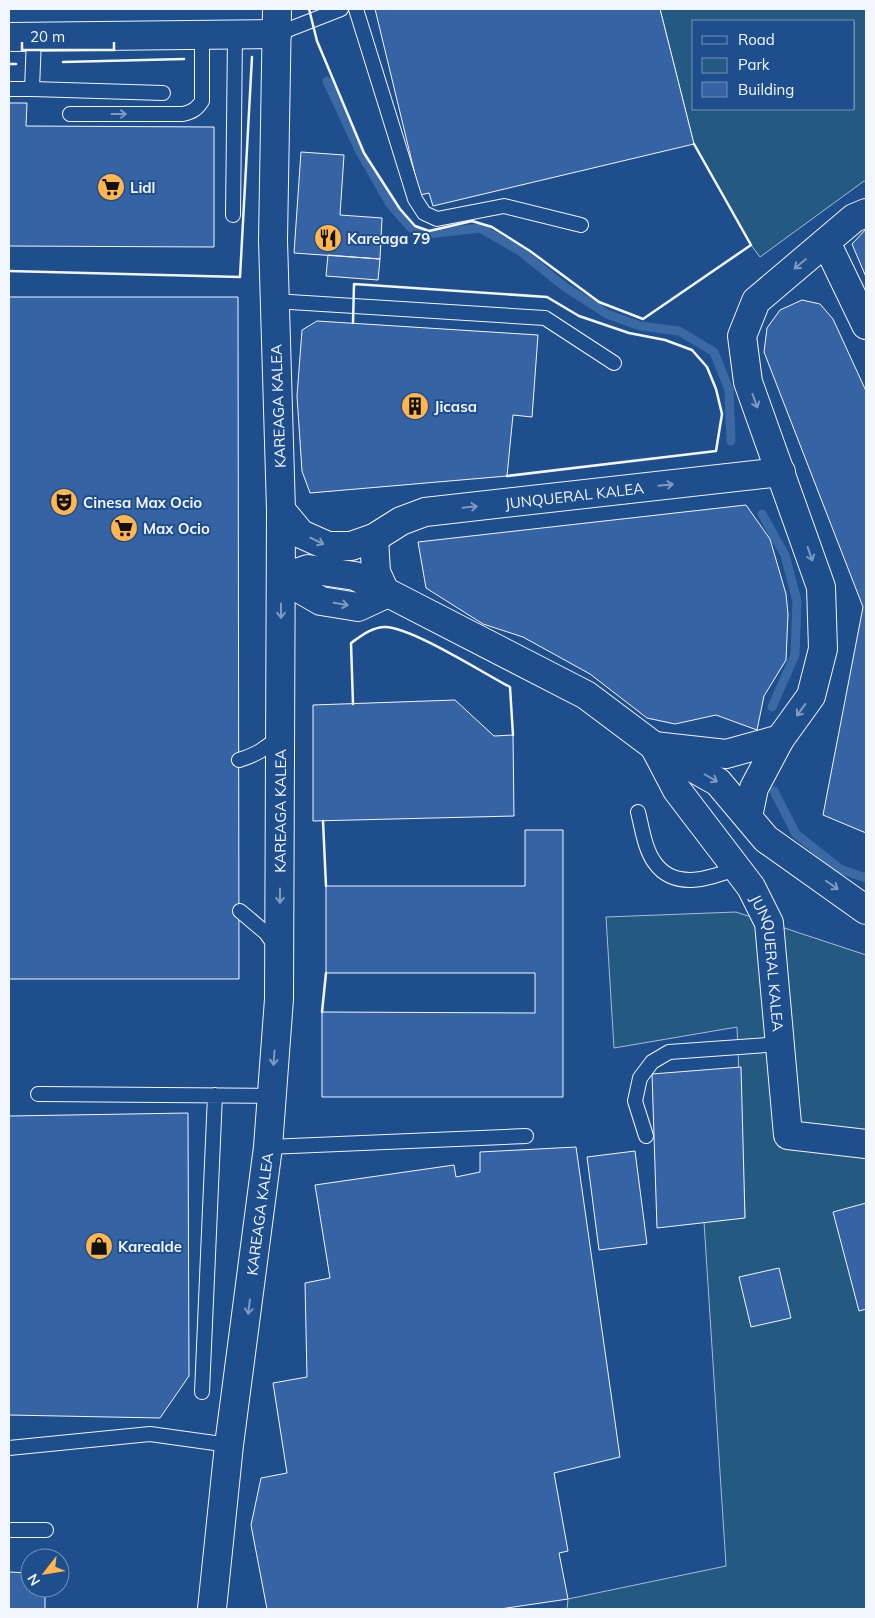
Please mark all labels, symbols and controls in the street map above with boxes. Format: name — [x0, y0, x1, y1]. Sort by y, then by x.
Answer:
scale bar — [22, 20, 115, 52]
legend — [692, 20, 855, 110]
text: 20 m — [30, 27, 65, 46]
text: Road — [738, 30, 775, 49]
text: Park — [738, 55, 770, 74]
text: Building — [738, 80, 794, 99]
one-way arrow — [110, 109, 126, 119]
supermarket icon: Lidl — [96, 172, 126, 202]
place label: Lidl — [130, 178, 156, 197]
restaurant icon: Kareaga 79 — [313, 223, 343, 253]
place label: Kareaga 79 — [347, 229, 430, 248]
one-way arrow — [794, 258, 807, 269]
street label: KAREAGA KALEA — [266, 344, 290, 468]
building icon: Jicasa — [400, 391, 430, 421]
one-way arrow — [751, 393, 760, 409]
place label: Jicasa — [434, 397, 477, 416]
street label: JUNQUERAL KALEA — [504, 478, 645, 512]
one-way arrow — [658, 480, 674, 490]
theatre icon: Cinesa Max Ocio — [49, 487, 79, 517]
place label: Cinesa Max Ocio — [83, 493, 202, 512]
one-way arrow — [462, 502, 478, 512]
supermarket icon: Max Ocio — [109, 513, 139, 543]
place label: Max Ocio — [143, 519, 210, 538]
one-way arrow — [309, 537, 324, 546]
one-way arrow — [806, 546, 815, 562]
one-way arrow — [333, 599, 349, 609]
one-way arrow — [276, 602, 286, 619]
one-way arrow — [796, 703, 806, 717]
street label: KAREAGA KALEA — [270, 749, 290, 873]
one-way arrow — [704, 774, 718, 784]
one-way arrow — [824, 880, 838, 890]
one-way arrow — [275, 888, 285, 904]
street label: JUNQUERAL KALEA — [747, 891, 788, 1032]
one-way arrow — [270, 1050, 279, 1066]
street label: KAREAGA KALEA — [242, 1151, 277, 1276]
shop icon: Karealde — [84, 1231, 114, 1261]
place label: Karealde — [118, 1237, 182, 1256]
one-way arrow — [244, 1298, 254, 1314]
north arrow — [20, 1548, 70, 1598]
text: N — [23, 1571, 44, 1589]

